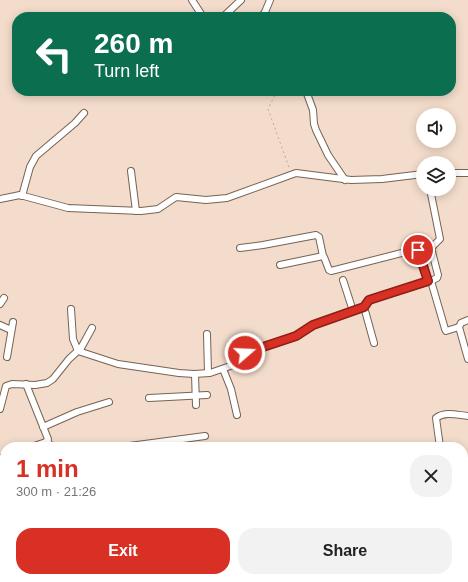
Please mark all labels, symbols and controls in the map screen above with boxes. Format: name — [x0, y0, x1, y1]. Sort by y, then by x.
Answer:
icon: left — [28, 28, 80, 80]
text: 260 m — [94, 28, 173, 59]
text: Turn left — [94, 61, 159, 81]
map controls — [416, 108, 456, 196]
button: sound — [416, 108, 456, 148]
button: layers — [416, 156, 456, 196]
pin — [401, 233, 435, 267]
icon: arrive — [407, 239, 429, 261]
position arrow — [224, 332, 266, 374]
text: 1 min — [16, 455, 79, 482]
button: close — [410, 455, 452, 497]
text: 300 m · 21:26 — [16, 484, 96, 499]
button: Exit — [16, 528, 230, 574]
button: Share — [238, 528, 452, 574]

